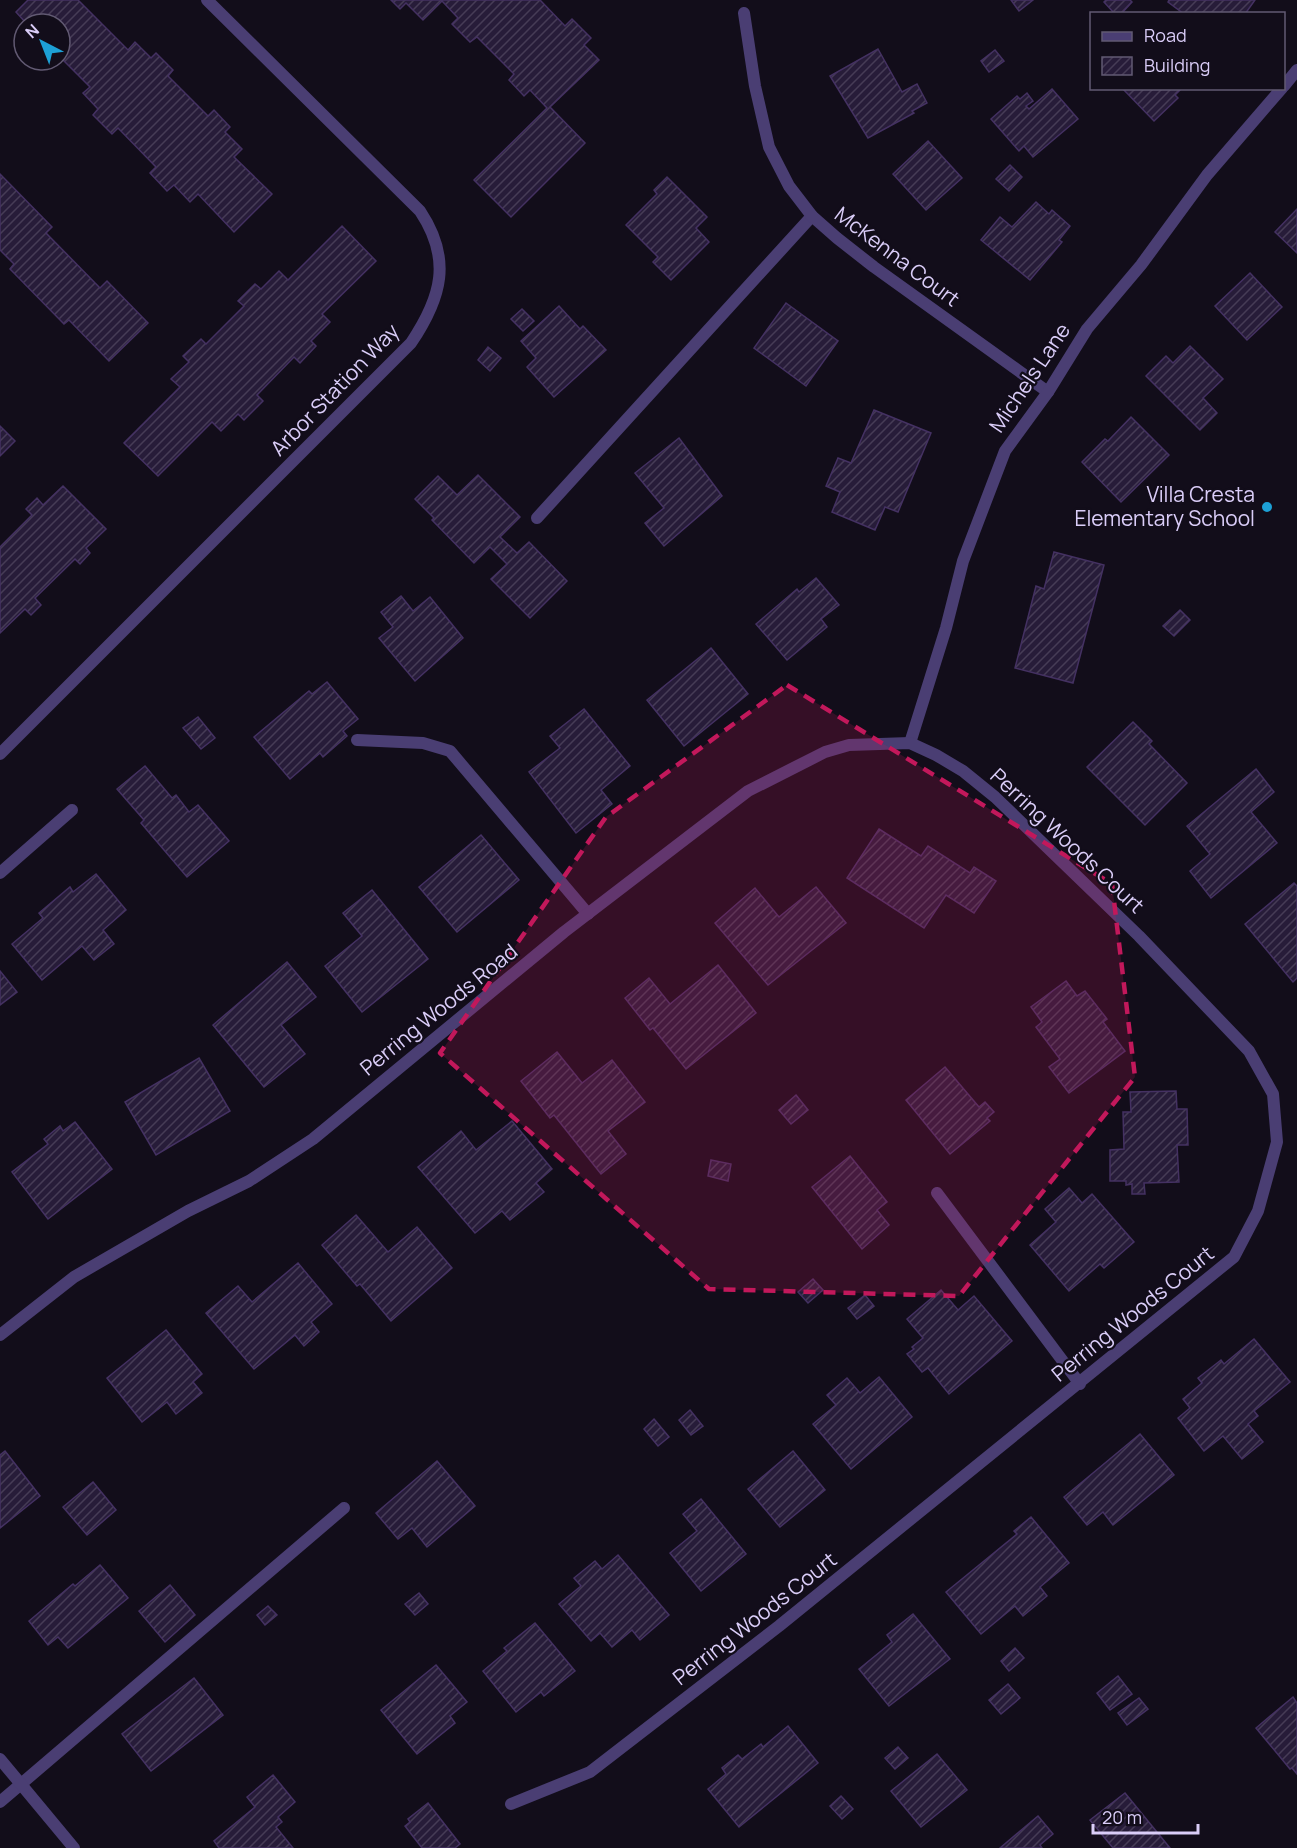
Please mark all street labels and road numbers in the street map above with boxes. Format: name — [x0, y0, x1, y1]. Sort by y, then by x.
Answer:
street label: McKenna Court — [829, 200, 966, 312]
street label: Arbor Station Way — [264, 317, 405, 462]
street label: Michels Lane — [982, 317, 1076, 438]
street label: Perring Woods Court — [985, 762, 1151, 919]
street label: Perring Woods Road — [354, 937, 523, 1081]
street label: Perring Woods Court — [1046, 1239, 1219, 1387]
street label: Perring Woods Court — [667, 1545, 842, 1691]

